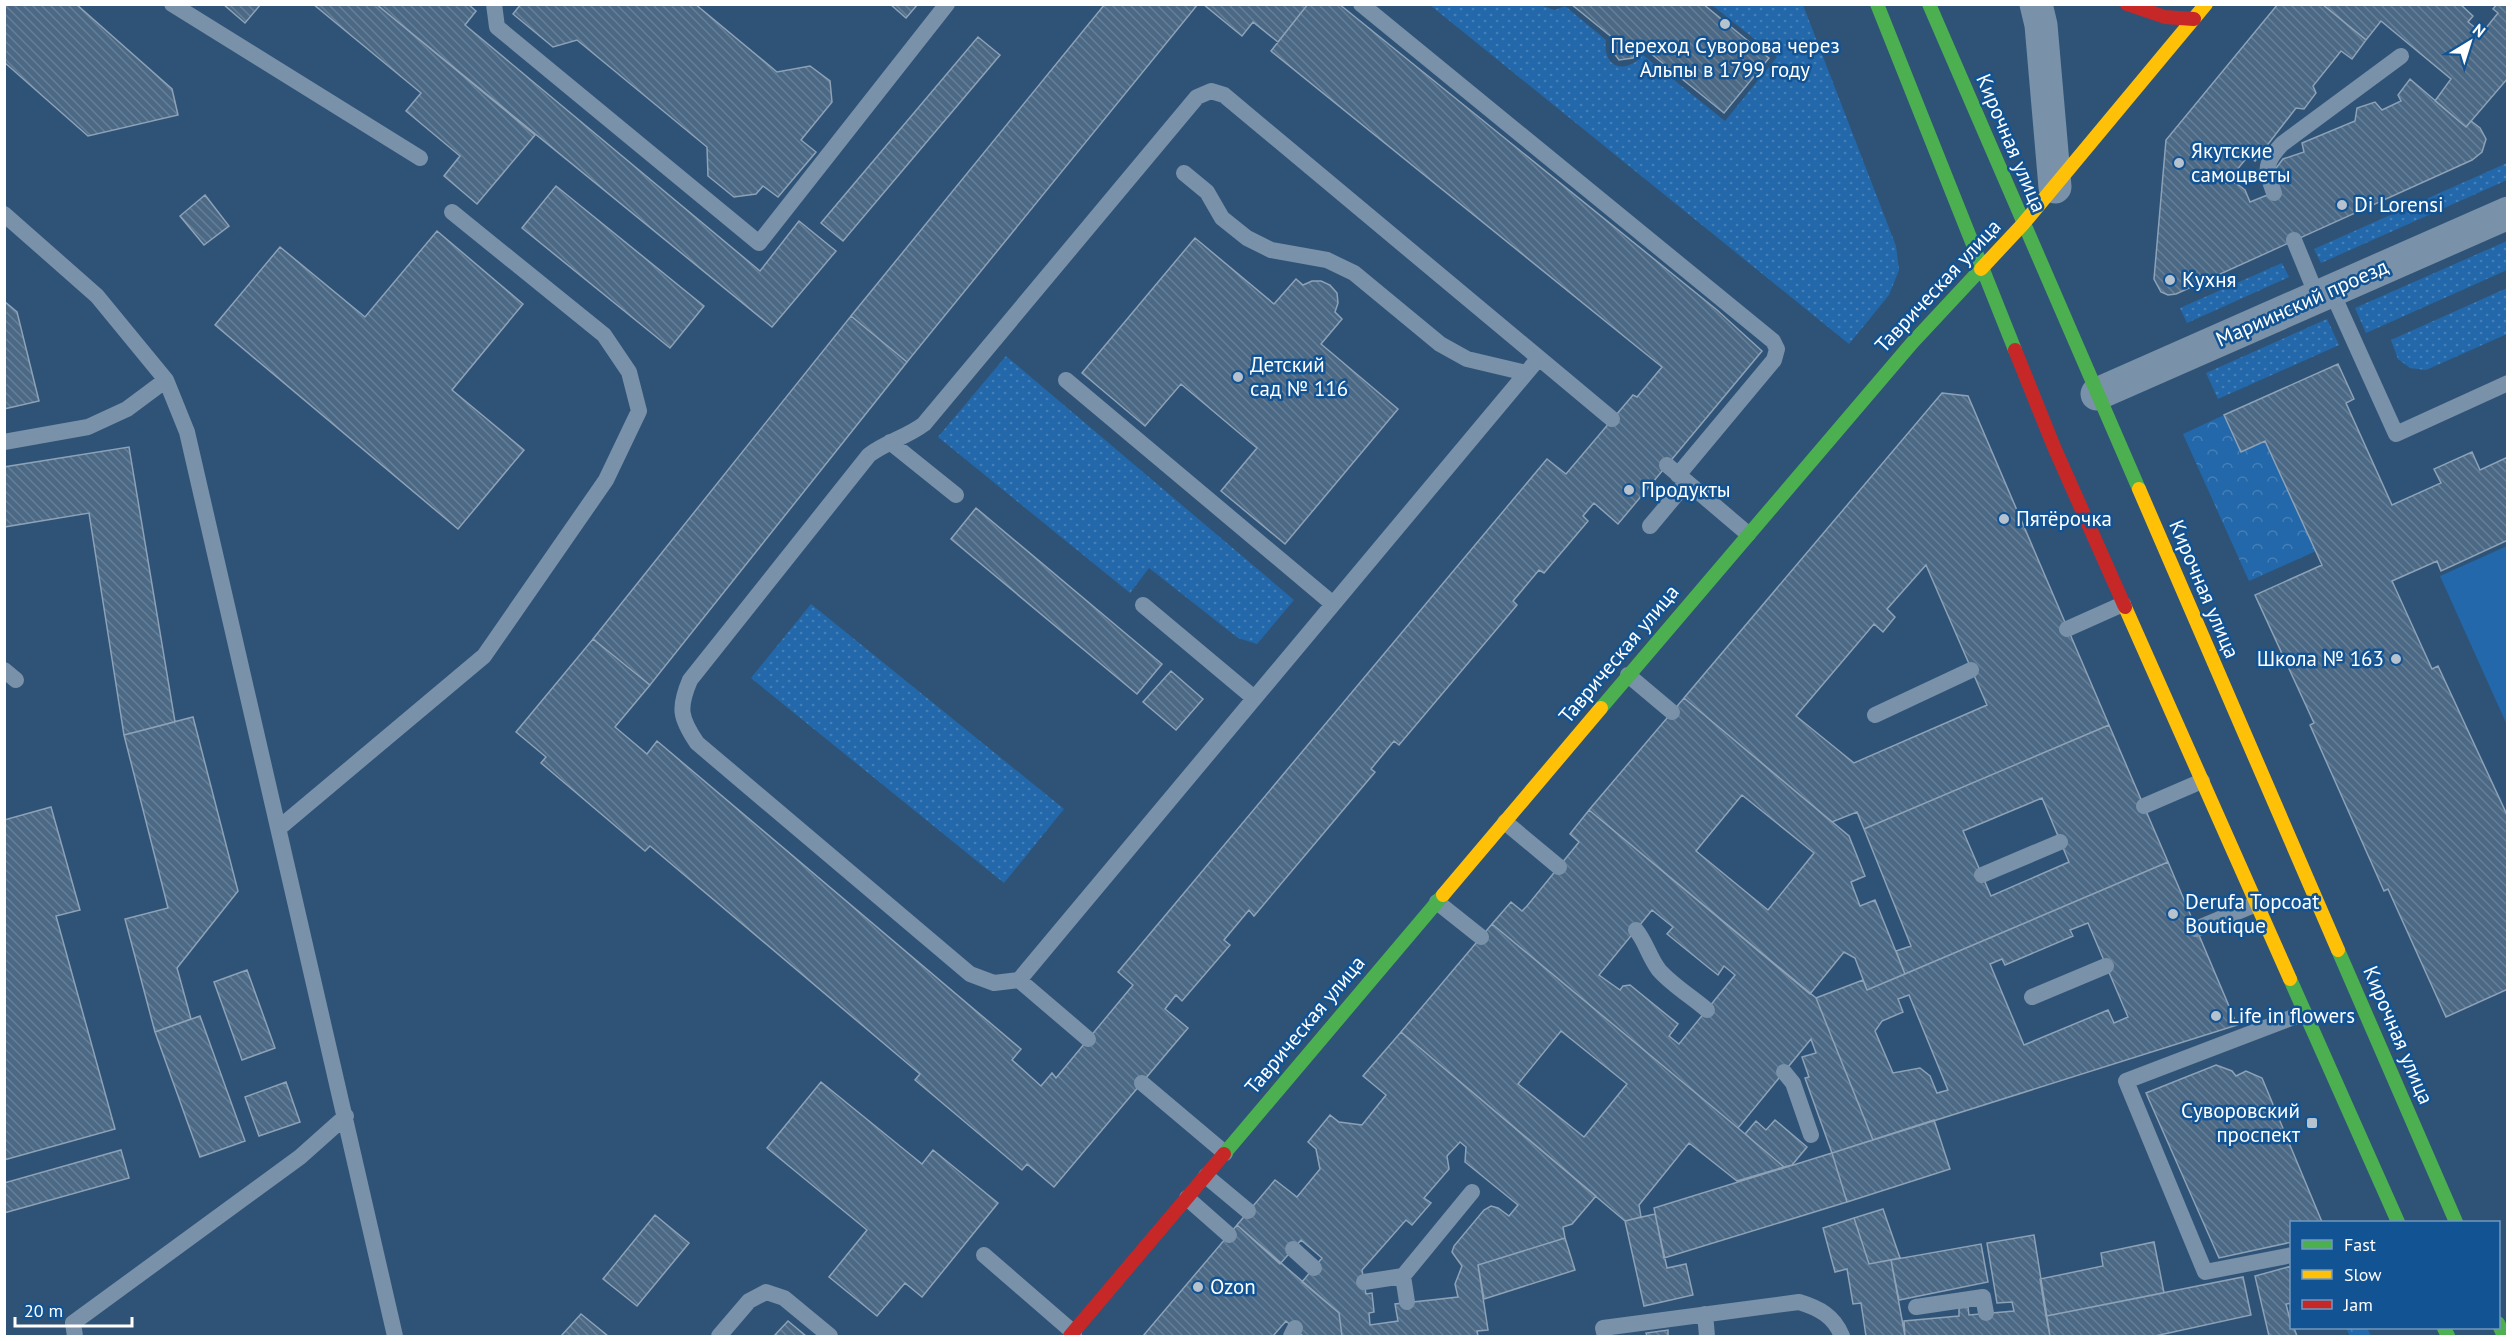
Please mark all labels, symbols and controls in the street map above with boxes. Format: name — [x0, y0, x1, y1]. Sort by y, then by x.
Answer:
north arrow — [2440, 12, 2500, 72]
marker: Переход Суворова через Альпы в 1799 году — [1718, 17, 1732, 31]
text: N — [2469, 19, 2490, 41]
place label: Переход Суворова через Альпы в 1799 году — [1610, 32, 1840, 83]
street label: Кирочная улица — [1970, 69, 2053, 216]
place label: Якутские самоцветы — [2191, 137, 2291, 188]
marker: Якутские самоцветы — [2172, 156, 2186, 170]
place label: Di Lorensi — [2354, 191, 2444, 218]
marker: Di Lorensi — [2335, 198, 2349, 212]
street label: Таврическая улица — [1869, 213, 2006, 358]
street label: Мариинский проезд — [2211, 252, 2392, 353]
place label: Кухня — [2182, 266, 2237, 293]
marker: Кухня — [2163, 273, 2177, 287]
place label: Детский сад № 116 — [1250, 351, 1348, 402]
marker: Детский сад № 116 — [1231, 370, 1245, 384]
place label: Продукты — [1641, 476, 1731, 503]
marker: Продукты — [1622, 483, 1636, 497]
place label: Пятёрочка — [2016, 505, 2112, 532]
marker: Пятёрочка — [1997, 512, 2011, 526]
street label: Кирочная улица — [2163, 515, 2246, 662]
street label: Таврическая улица — [1553, 579, 1684, 729]
place label: Школа № 163 — [2257, 645, 2384, 672]
marker: Школа № 163 — [2389, 652, 2403, 666]
place label: Derufa Topcoat Boutique — [2185, 888, 2319, 939]
marker: Derufa Topcoat Boutique — [2166, 907, 2180, 921]
street label: Таврическая улица — [1239, 950, 1370, 1100]
street label: Кирочная улица — [2357, 961, 2440, 1108]
place label: Life in flowers — [2228, 1002, 2355, 1029]
marker: Life in flowers — [2209, 1009, 2223, 1023]
place label: Суворовский проспект — [2181, 1097, 2301, 1148]
marker: Суворовский проспект — [2305, 1116, 2319, 1130]
legend — [2290, 1221, 2500, 1329]
text: Fast — [2344, 1233, 2376, 1256]
text: Slow — [2344, 1263, 2382, 1286]
place label: Ozon — [1210, 1273, 1256, 1300]
marker: Ozon — [1191, 1280, 1205, 1294]
scale bar — [15, 1290, 132, 1328]
text: Jam — [2343, 1293, 2373, 1316]
text: 20 m — [24, 1299, 63, 1322]

